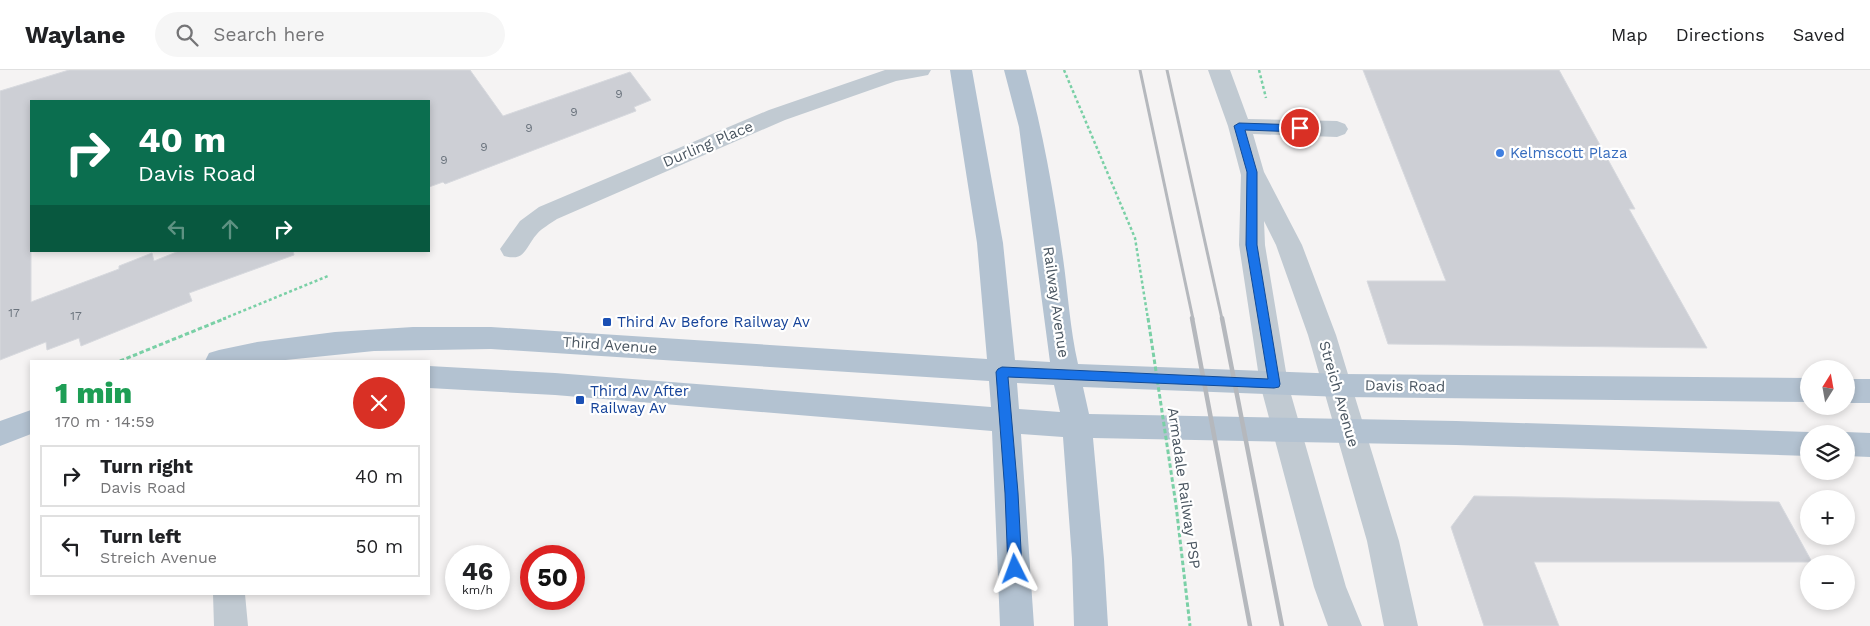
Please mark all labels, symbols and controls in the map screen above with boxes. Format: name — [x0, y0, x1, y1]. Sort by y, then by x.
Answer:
search box — [155, 12, 505, 57]
text: Waylane — [25, 21, 125, 49]
icon: search — [173, 21, 201, 49]
text: Search here — [213, 23, 325, 46]
text: Map — [1611, 24, 1648, 45]
text: Directions — [1676, 24, 1765, 45]
text: Saved — [1793, 24, 1845, 45]
house number: 9 — [615, 87, 623, 101]
house number: 9 — [570, 105, 578, 119]
pin — [1279, 107, 1321, 149]
icon: arrive — [1286, 114, 1314, 142]
street label: Durling Place — [660, 117, 756, 171]
text: 40 m — [138, 119, 226, 161]
icon: right — [55, 120, 120, 185]
house number: 9 — [525, 121, 533, 135]
house number: 9 — [480, 140, 488, 154]
place label: Kelmscott Plaza — [1510, 144, 1628, 162]
marker: Kelmscott Plaza — [1494, 147, 1506, 159]
house number: 9 — [440, 153, 448, 167]
text: Davis Road — [138, 161, 256, 186]
icon: left — [163, 215, 191, 243]
icon: ahead — [216, 215, 244, 243]
icon: right — [269, 215, 297, 243]
street label: Railway Avenue — [1039, 245, 1073, 359]
house number: 17 — [8, 306, 20, 320]
house number: 17 — [70, 309, 82, 323]
place label: Third Av Before Railway Av — [617, 313, 810, 331]
marker: Third Av Before Railway Av — [601, 316, 613, 328]
street label: Third Avenue — [562, 333, 658, 357]
street label: Streich Avenue — [1315, 339, 1363, 449]
north arrow — [1800, 360, 1855, 415]
map controls — [1800, 360, 1855, 610]
text: 1 min — [55, 375, 132, 410]
street label: Davis Road — [1365, 376, 1445, 396]
button: close — [353, 377, 405, 429]
place label: Third Av After Railway Av — [590, 382, 689, 417]
marker: Third Av After Railway Av — [574, 394, 586, 406]
street label: Armadale Railway PSP — [1164, 406, 1204, 570]
text: 170 m · 14:59 — [55, 412, 155, 431]
button: layers — [1800, 425, 1855, 480]
text: Turn right — [100, 455, 193, 478]
icon: right — [57, 462, 85, 490]
text: 40 m — [355, 465, 403, 488]
text: Davis Road — [100, 478, 186, 497]
button: + — [1800, 490, 1855, 545]
text: Turn left — [100, 525, 181, 548]
icon: left — [57, 532, 85, 560]
text: 50 m — [356, 535, 403, 558]
position arrow — [988, 542, 1040, 594]
speed limit sign: 50 — [520, 545, 585, 610]
text: Streich Avenue — [100, 548, 217, 567]
button: − — [1800, 555, 1855, 610]
text: 46 — [462, 557, 493, 586]
text: km/h — [462, 583, 493, 597]

